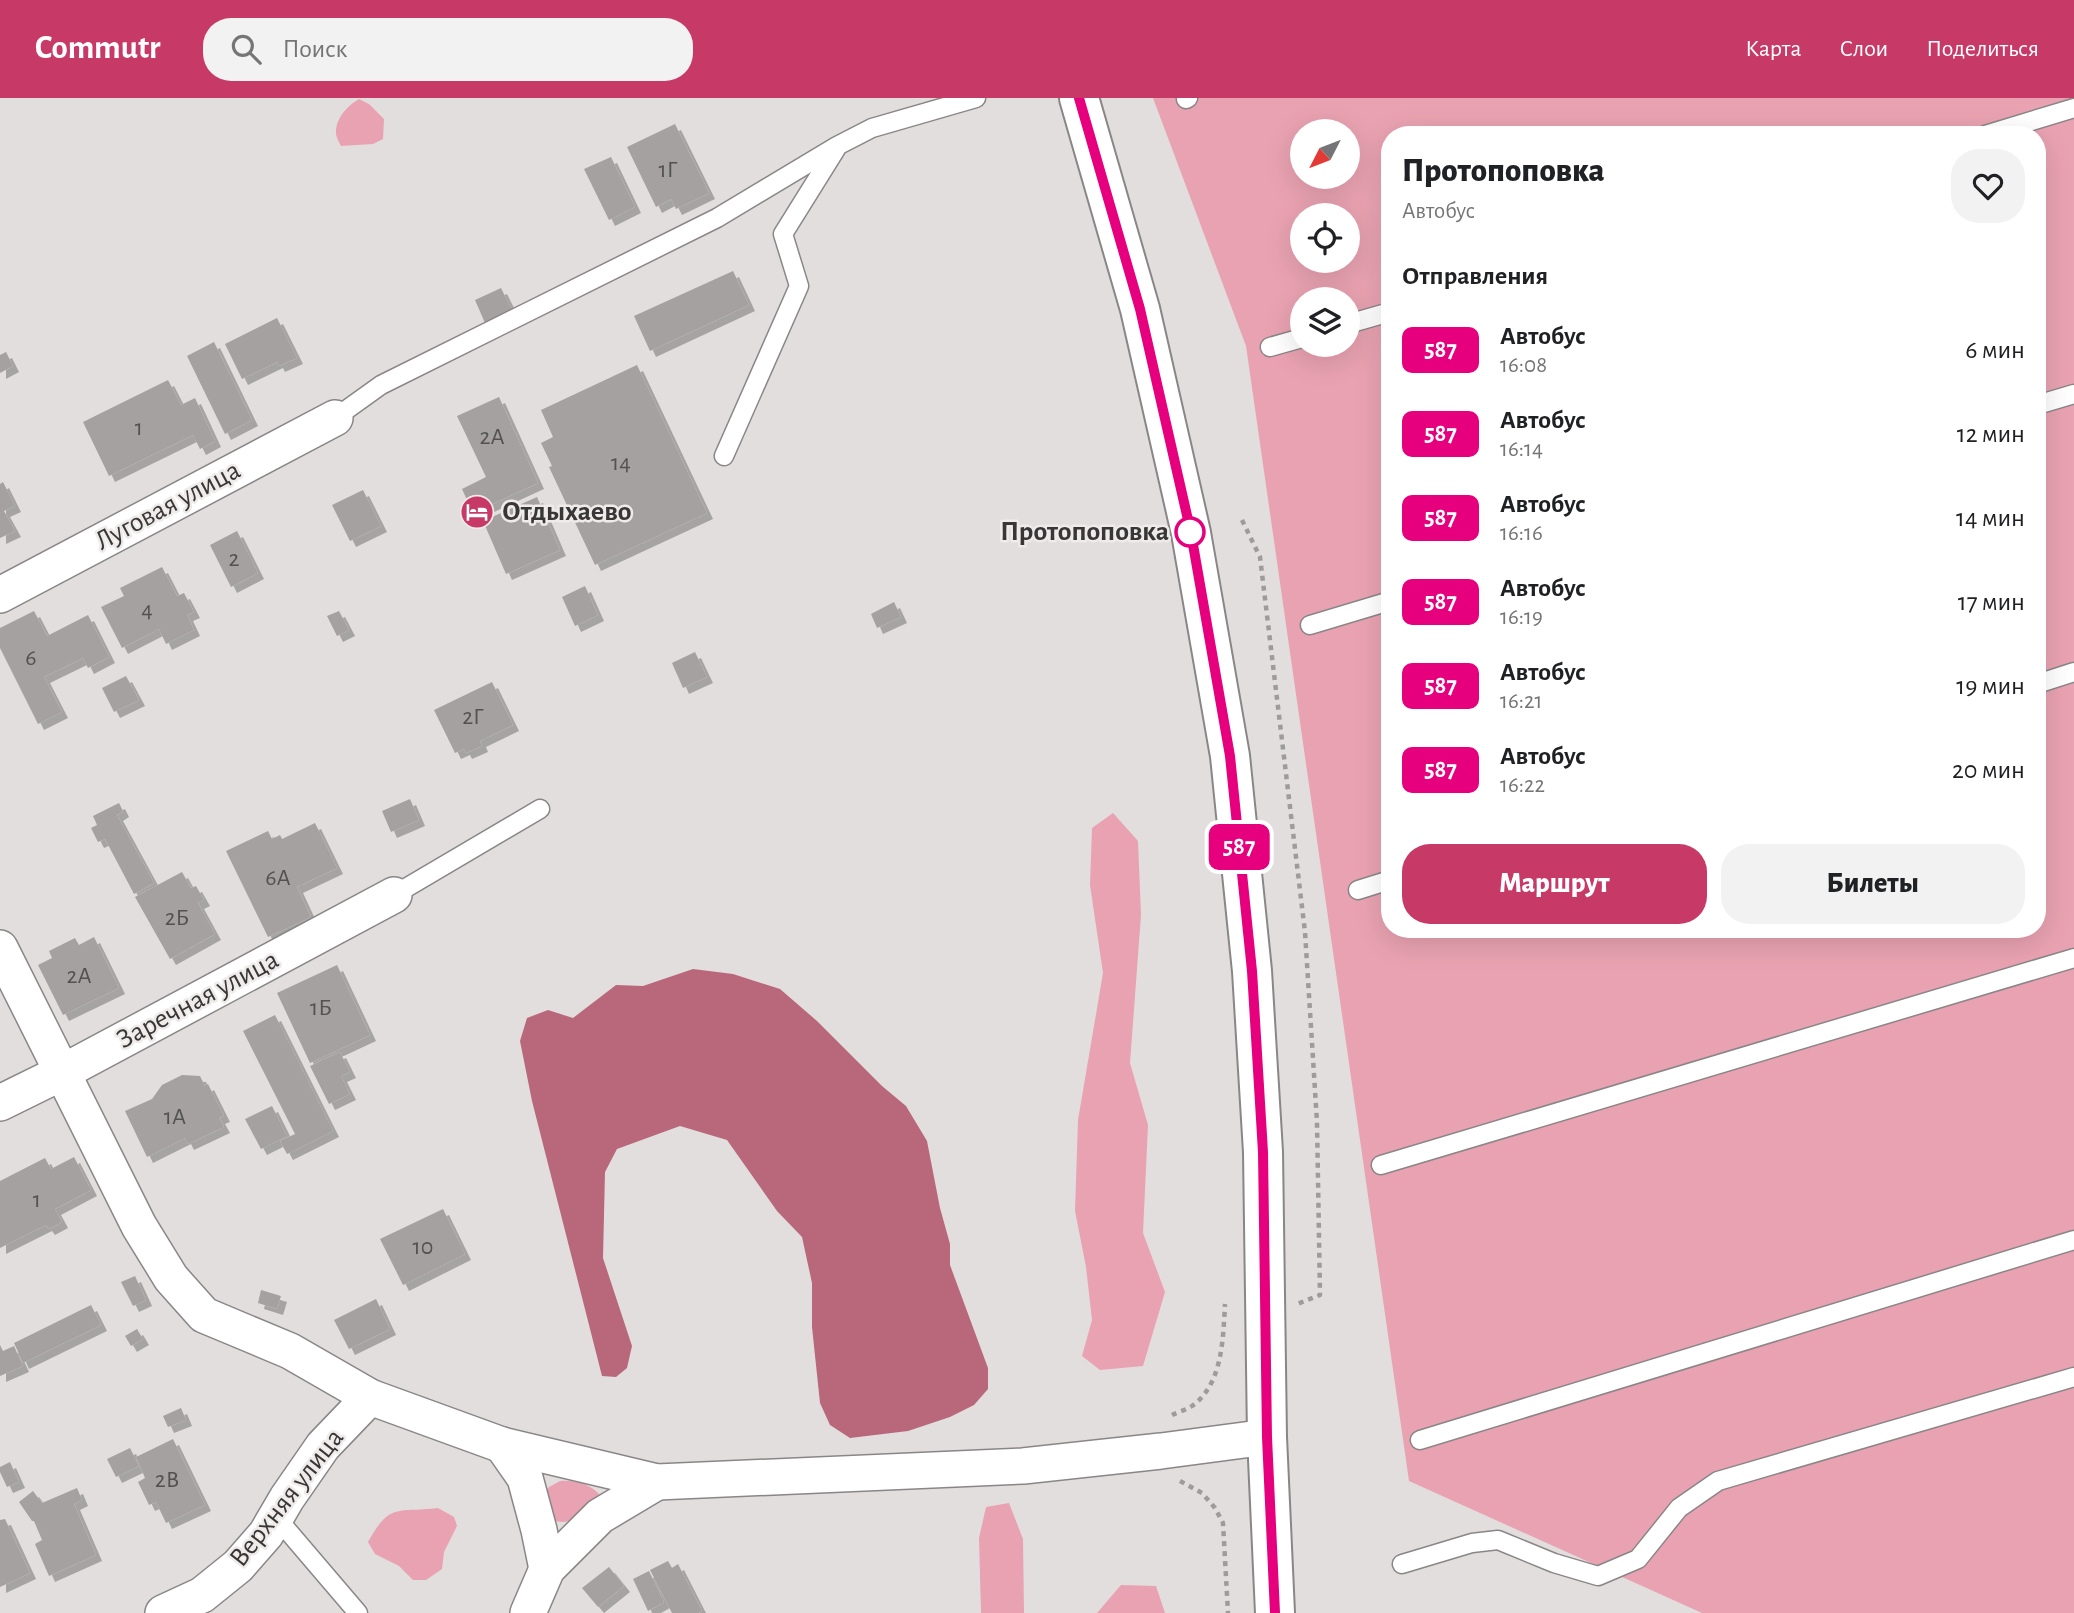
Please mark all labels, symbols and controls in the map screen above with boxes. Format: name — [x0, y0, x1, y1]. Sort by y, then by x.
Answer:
search box — [203, 18, 693, 81]
icon: search — [227, 30, 265, 68]
text: Commutr — [35, 32, 161, 65]
text: Поиск — [283, 36, 348, 62]
text: Карта — [1745, 37, 1801, 61]
text: Слои — [1839, 37, 1888, 61]
text: Поделиться — [1926, 37, 2039, 61]
north arrow — [1290, 119, 1360, 189]
map controls — [1290, 119, 1360, 357]
button: heart — [1951, 149, 2025, 223]
text: Протопоповка — [1402, 155, 1604, 188]
house number: 1Г — [658, 158, 678, 182]
text: Автобус — [1402, 200, 1475, 223]
button: locate — [1290, 203, 1360, 273]
text: Отправления — [1402, 263, 1548, 289]
button: layers — [1290, 287, 1360, 357]
text: Автобус — [1500, 323, 1586, 349]
text: 6 мин — [1965, 337, 2025, 363]
text: 587 — [1424, 338, 1457, 362]
text: 16:08 — [1500, 354, 1547, 377]
text: Автобус — [1500, 407, 1586, 433]
house number: 1 — [135, 416, 143, 440]
text: 12 мин — [1957, 421, 2025, 447]
text: 587 — [1424, 422, 1457, 446]
house number: 2А — [479, 425, 505, 449]
text: 16:14 — [1500, 438, 1543, 461]
house number: 14 — [611, 451, 631, 475]
street label: Луговая улица — [91, 456, 245, 556]
text: Автобус — [1500, 491, 1586, 517]
hotel icon: Отдыхаево — [458, 493, 496, 531]
place label: Отдыхаево — [502, 498, 632, 526]
text: 14 мин — [1956, 505, 2025, 531]
text: 587 — [1424, 506, 1457, 530]
marker: Протопоповка — [1175, 517, 1205, 547]
place label: Протопоповка — [1000, 518, 1169, 546]
text: 16:16 — [1500, 522, 1543, 545]
house number: 2 — [229, 547, 240, 571]
text: Автобус — [1500, 575, 1586, 601]
text: 17 мин — [1958, 589, 2025, 615]
text: 587 — [1424, 590, 1457, 614]
house number: 4 — [141, 598, 153, 622]
text: 16:19 — [1500, 606, 1543, 629]
house number: 6 — [25, 646, 37, 670]
text: Автобус — [1500, 659, 1586, 685]
text: 19 мин — [1956, 673, 2025, 699]
text: 587 — [1424, 674, 1457, 698]
text: 16:21 — [1500, 690, 1542, 713]
house number: 2Г — [462, 705, 484, 729]
text: Автобус — [1500, 743, 1586, 769]
text: 20 мин — [1952, 757, 2025, 783]
text: 587 — [1424, 758, 1457, 782]
text: 16:22 — [1500, 774, 1545, 797]
line badge: 587 — [1199, 824, 1279, 870]
text: 587 — [1223, 835, 1255, 859]
button: Маршрут — [1402, 844, 1707, 924]
button: Билеты — [1721, 844, 2025, 924]
house number: 6А — [265, 866, 291, 890]
house number: 2Б — [165, 906, 189, 930]
street label: Заречная улица — [113, 946, 284, 1054]
house number: 2А — [66, 964, 92, 988]
house number: 1Б — [310, 996, 332, 1020]
house number: 1А — [164, 1105, 186, 1129]
house number: 1 — [33, 1188, 41, 1212]
house number: 10 — [413, 1235, 433, 1259]
street label: Верхняя улица — [225, 1424, 349, 1572]
house number: 2В — [155, 1468, 179, 1492]

